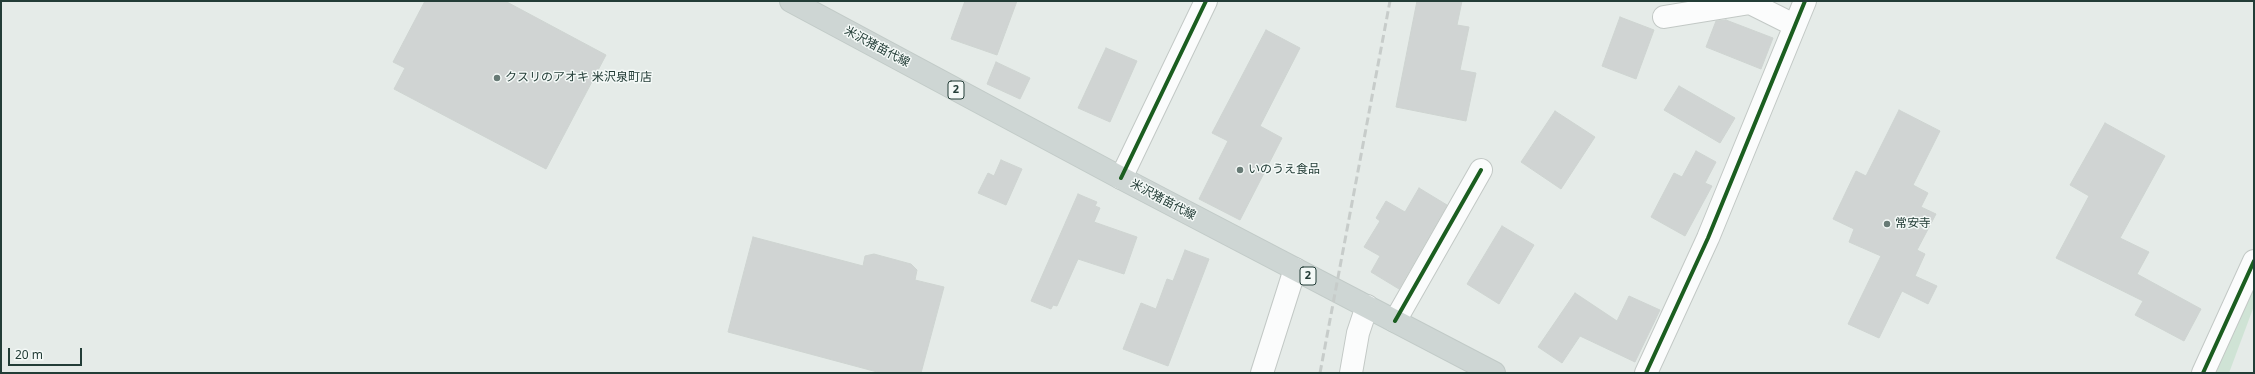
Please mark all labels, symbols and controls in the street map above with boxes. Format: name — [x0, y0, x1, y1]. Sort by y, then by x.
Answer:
street label: 米沢猪苗代線 — [842, 24, 912, 70]
place label: クスリのアオキ 米沢泉町店 — [505, 71, 652, 85]
marker: クスリのアオキ 米沢泉町店 — [492, 73, 502, 83]
road number: 2 — [948, 81, 964, 99]
place label: いのうえ食品 — [1248, 163, 1320, 177]
marker: いのうえ食品 — [1235, 165, 1245, 175]
street label: 米沢猪苗代線 — [1128, 177, 1198, 223]
place label: 常安寺 — [1895, 217, 1931, 231]
marker: 常安寺 — [1882, 219, 1892, 229]
road number: 2 — [1300, 267, 1316, 285]
scale bar — [10, 340, 84, 366]
text: 20 m — [15, 346, 43, 363]

